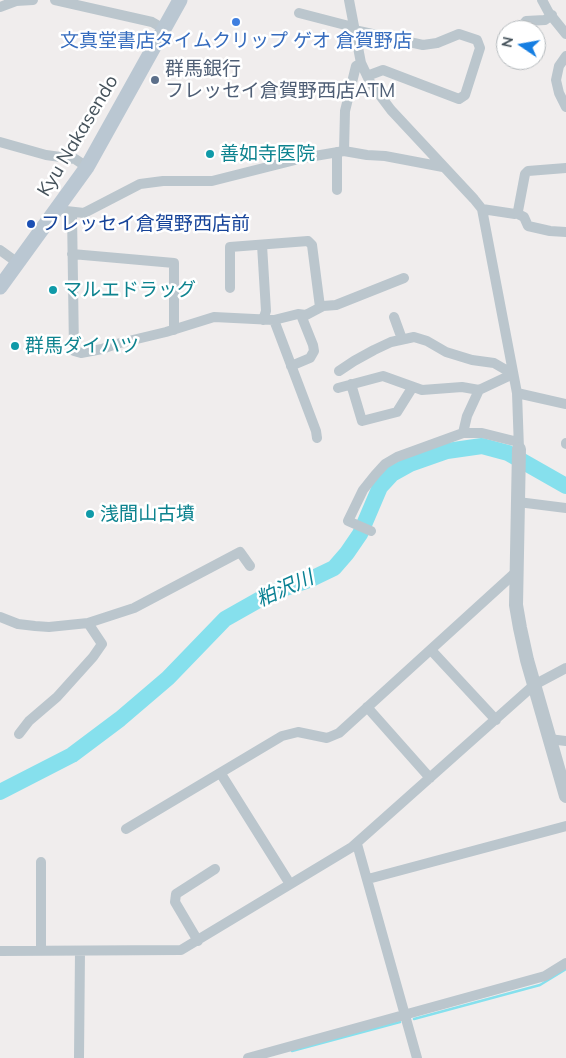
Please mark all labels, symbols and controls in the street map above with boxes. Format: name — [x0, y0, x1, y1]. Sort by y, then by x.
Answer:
marker: 文真堂書店タイムクリップ ゲオ 倉賀野店 — [230, 16, 242, 28]
north arrow — [496, 20, 546, 70]
place label: 文真堂書店タイムクリップ ゲオ 倉賀野店 — [60, 30, 412, 52]
text: N — [497, 35, 517, 49]
place label: 群馬銀行 フレッセイ倉賀野西店ATM — [165, 58, 395, 102]
street label: Kyu Nakasendo — [33, 71, 123, 201]
marker: 群馬銀行 フレッセイ倉賀野西店ATM — [149, 74, 161, 86]
place label: 善如寺医院 — [220, 143, 315, 165]
marker: 善如寺医院 — [204, 148, 216, 160]
place label: フレッセイ倉賀野西店前 — [41, 213, 250, 235]
marker: フレッセイ倉賀野西店前 — [25, 218, 37, 230]
place label: マルエドラッグ — [63, 279, 196, 301]
marker: マルエドラッグ — [47, 284, 59, 296]
place label: 群馬ダイハツ — [25, 335, 139, 357]
marker: 群馬ダイハツ — [9, 340, 21, 352]
place label: 浅間山古墳 — [100, 503, 195, 525]
marker: 浅間山古墳 — [84, 508, 96, 520]
water label: 粕沢川 — [253, 566, 317, 612]

